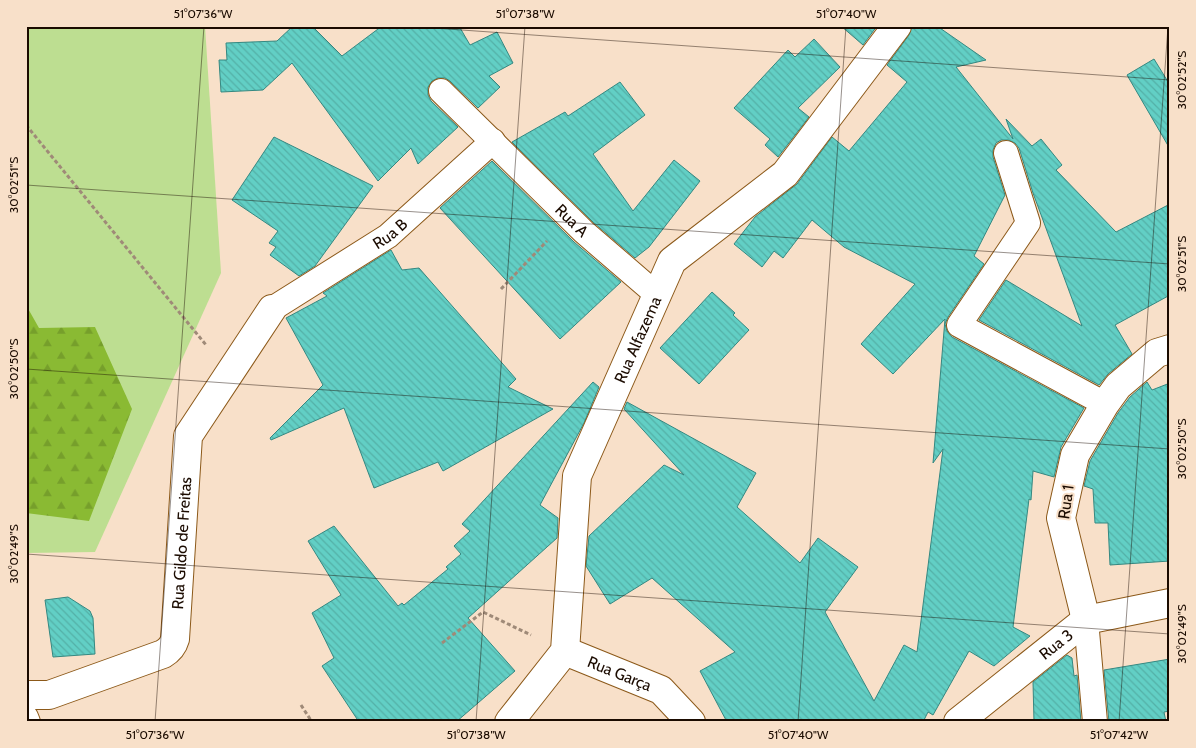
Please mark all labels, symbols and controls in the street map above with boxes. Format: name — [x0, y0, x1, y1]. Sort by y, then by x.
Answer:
text: 51°07'36"W — [174, 6, 233, 21]
text: 51°07'38"W — [495, 6, 555, 21]
text: 51°07'40"W — [816, 6, 877, 21]
text: 30°02'52"S — [1174, 51, 1189, 109]
text: 30°02'51"S — [6, 157, 21, 213]
street label: Rua A — [551, 200, 593, 241]
street label: Rua B — [369, 214, 411, 253]
text: 30°02'51"S — [1174, 236, 1189, 292]
street label: Rua Alfazema — [610, 293, 665, 386]
text: 30°02'50"S — [6, 339, 21, 399]
text: 30°02'50"S — [1174, 419, 1189, 479]
street label: Rua Gildo de Freitas — [167, 476, 195, 610]
street label: Rua 1 — [1054, 484, 1078, 520]
text: 30°02'49"S — [6, 524, 21, 584]
text: 30°02'49"S — [1174, 604, 1189, 664]
street label: Rua 3 — [1035, 625, 1076, 663]
street label: Rua Garça — [585, 652, 655, 695]
text: 51°07'36"W — [126, 727, 185, 742]
text: 51°07'38"W — [446, 727, 506, 742]
text: 51°07'40"W — [768, 727, 829, 742]
text: 51°07'42"W — [1090, 727, 1149, 742]

